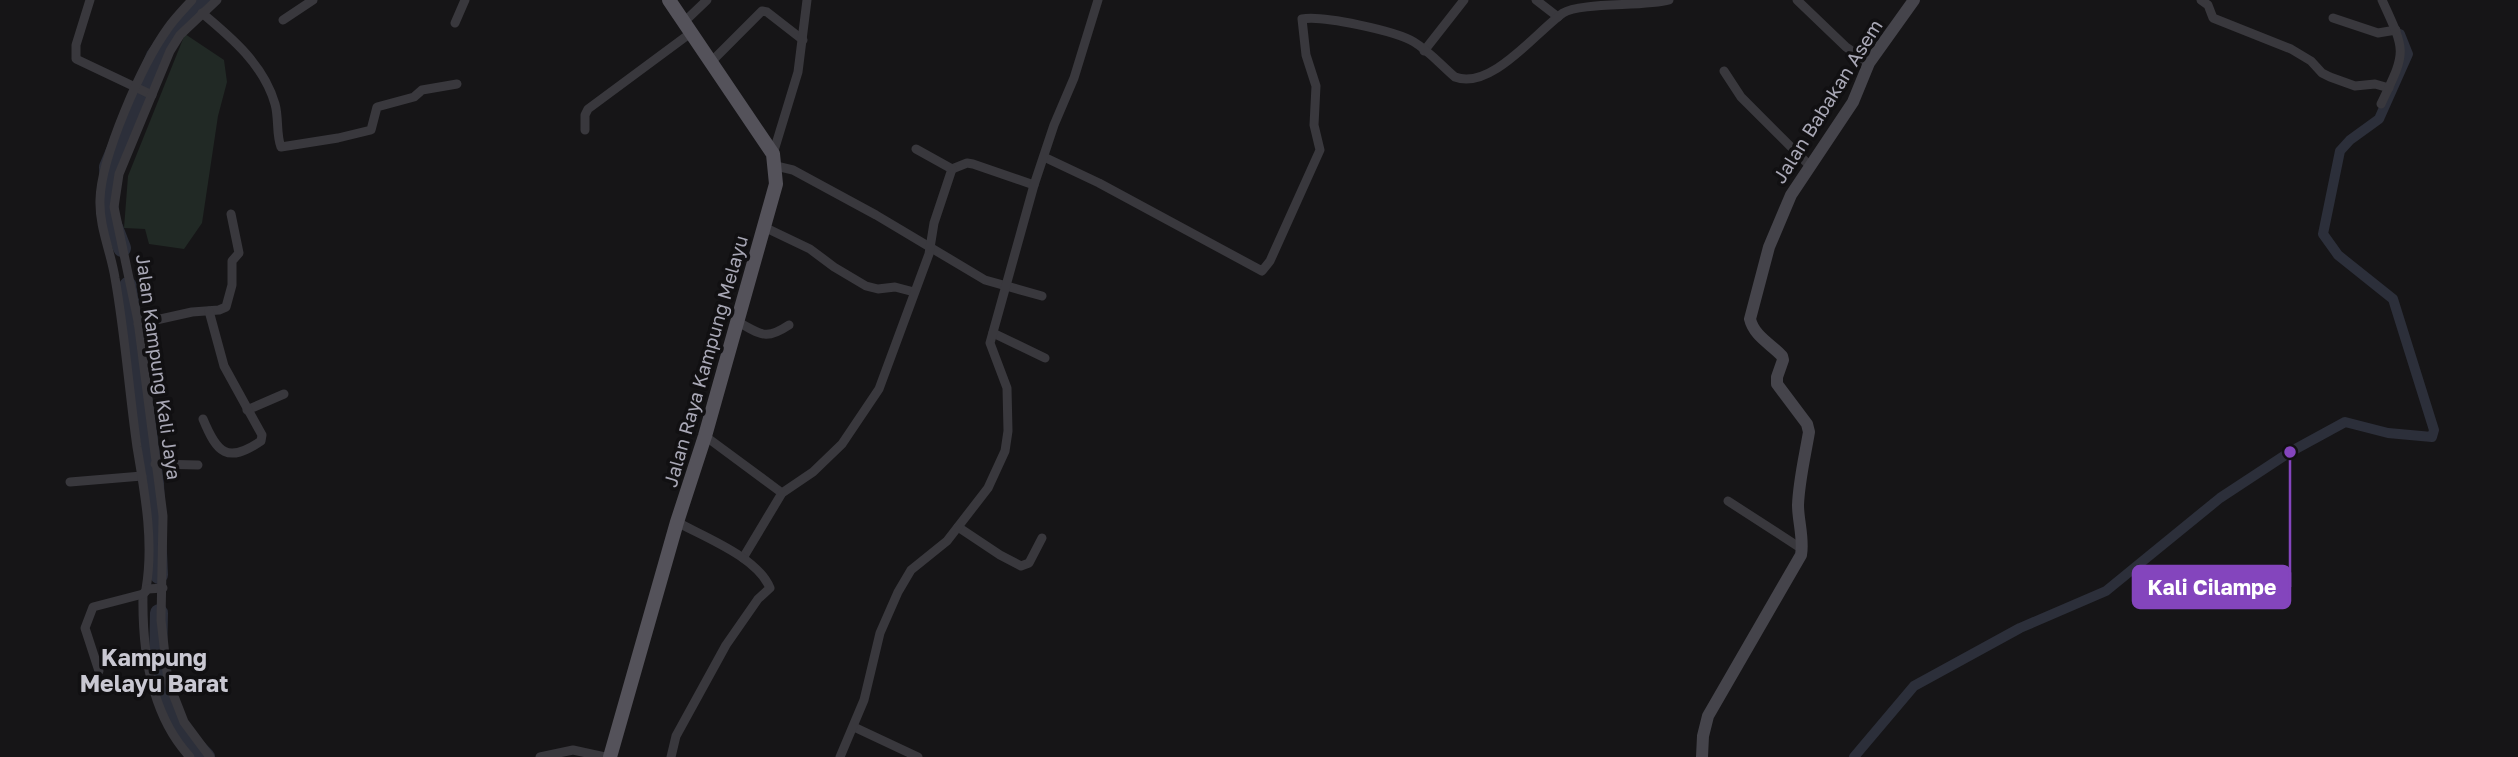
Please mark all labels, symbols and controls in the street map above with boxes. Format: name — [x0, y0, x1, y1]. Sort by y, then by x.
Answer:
street label: Jalan Babakan Asem — [1767, 15, 1887, 187]
street label: Jalan Raya Kampung Melayu — [658, 232, 752, 490]
street label: Jalan Kampung Kali Jaya — [132, 253, 186, 481]
callout: Kali Cilampe — [2133, 566, 2290, 608]
text: Kali Cilampe — [2148, 574, 2276, 600]
district label: Kampung Melayu Barat — [80, 643, 228, 697]

